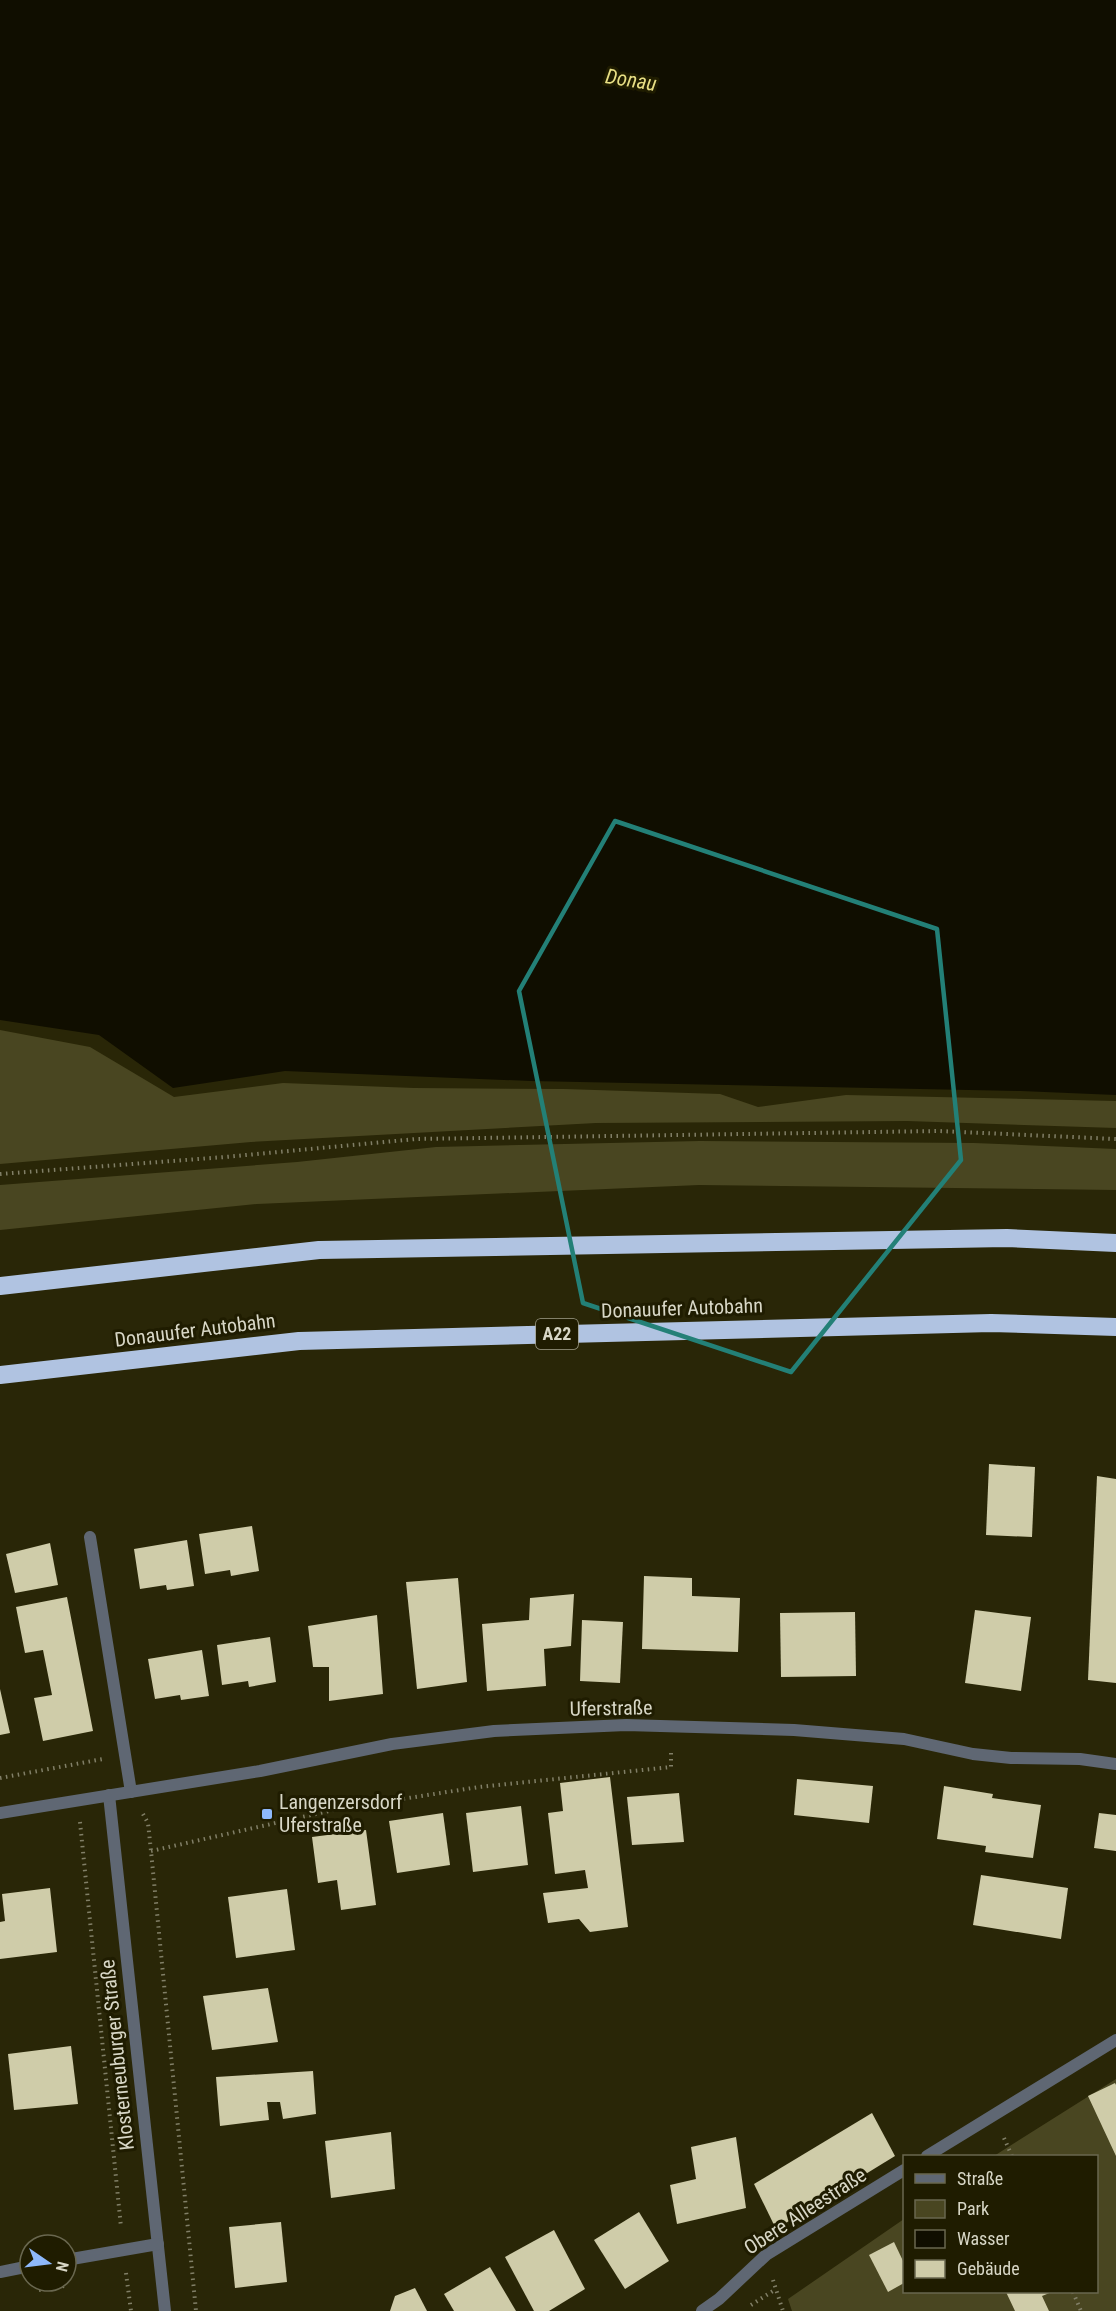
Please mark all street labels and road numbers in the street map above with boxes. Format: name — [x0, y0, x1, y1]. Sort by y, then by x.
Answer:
street label: Donauufer Autobahn — [601, 1293, 763, 1323]
street label: Donauufer Autobahn — [113, 1308, 277, 1352]
road number: A22 — [536, 1319, 578, 1349]
street label: Uferstraße — [569, 1695, 653, 1721]
street label: Klosterneuburger Straße — [95, 1959, 139, 2151]
street label: Obere Alleestraße — [739, 2163, 871, 2259]

